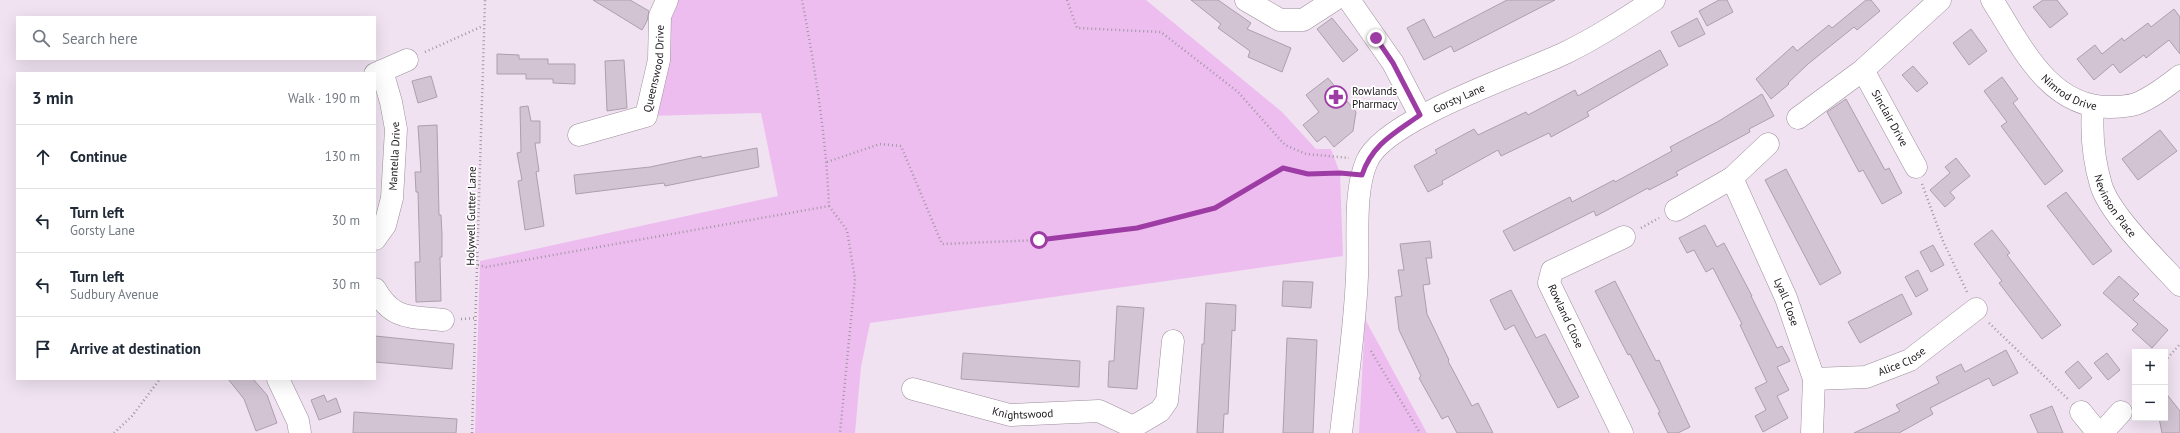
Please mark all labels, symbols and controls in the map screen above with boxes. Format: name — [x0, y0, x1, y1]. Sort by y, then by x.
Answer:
search box — [16, 16, 376, 60]
street label: Queenswood Drive — [640, 24, 667, 114]
icon: search — [30, 27, 52, 49]
text: Search here — [62, 29, 138, 48]
route end — [1367, 29, 1385, 47]
street label: Nimrod Drive — [2038, 71, 2098, 113]
street label: Gorsty Lane — [1431, 80, 1487, 116]
pharmacy icon: Rowlands Pharmacy — [1323, 84, 1349, 110]
place label: Rowlands Pharmacy — [1352, 84, 1399, 111]
text: 3 min — [32, 87, 73, 109]
street label: Sinclair Drive — [1869, 87, 1912, 149]
text: Walk · 190 m — [288, 90, 360, 107]
street label: Mantella Drive — [385, 120, 403, 191]
icon: ahead — [32, 146, 54, 168]
text: Continue — [70, 147, 127, 166]
text: 130 m — [325, 148, 360, 165]
street label: Holywell Gutter Lane — [463, 166, 479, 266]
street label: Nevinson Place — [2091, 173, 2140, 241]
text: Turn left — [70, 203, 124, 222]
icon: left — [32, 210, 54, 232]
text: 30 m — [332, 212, 360, 229]
text: Gorsty Lane — [70, 222, 135, 239]
route start — [1030, 231, 1048, 249]
text: Turn left — [70, 267, 124, 286]
icon: left — [32, 274, 54, 296]
text: 30 m — [332, 276, 360, 293]
street label: Lyall Close — [1771, 276, 1802, 328]
street label: Rowland Close — [1545, 282, 1587, 351]
text: Sudbury Avenue — [70, 286, 159, 303]
icon: arrive — [32, 338, 54, 360]
text: Arrive at destination — [70, 339, 201, 358]
street label: Alice Close — [1876, 343, 1928, 379]
map controls — [2132, 349, 2168, 421]
button: + — [2132, 349, 2168, 385]
button: − — [2132, 385, 2168, 421]
street label: Knightswood — [991, 404, 1054, 422]

